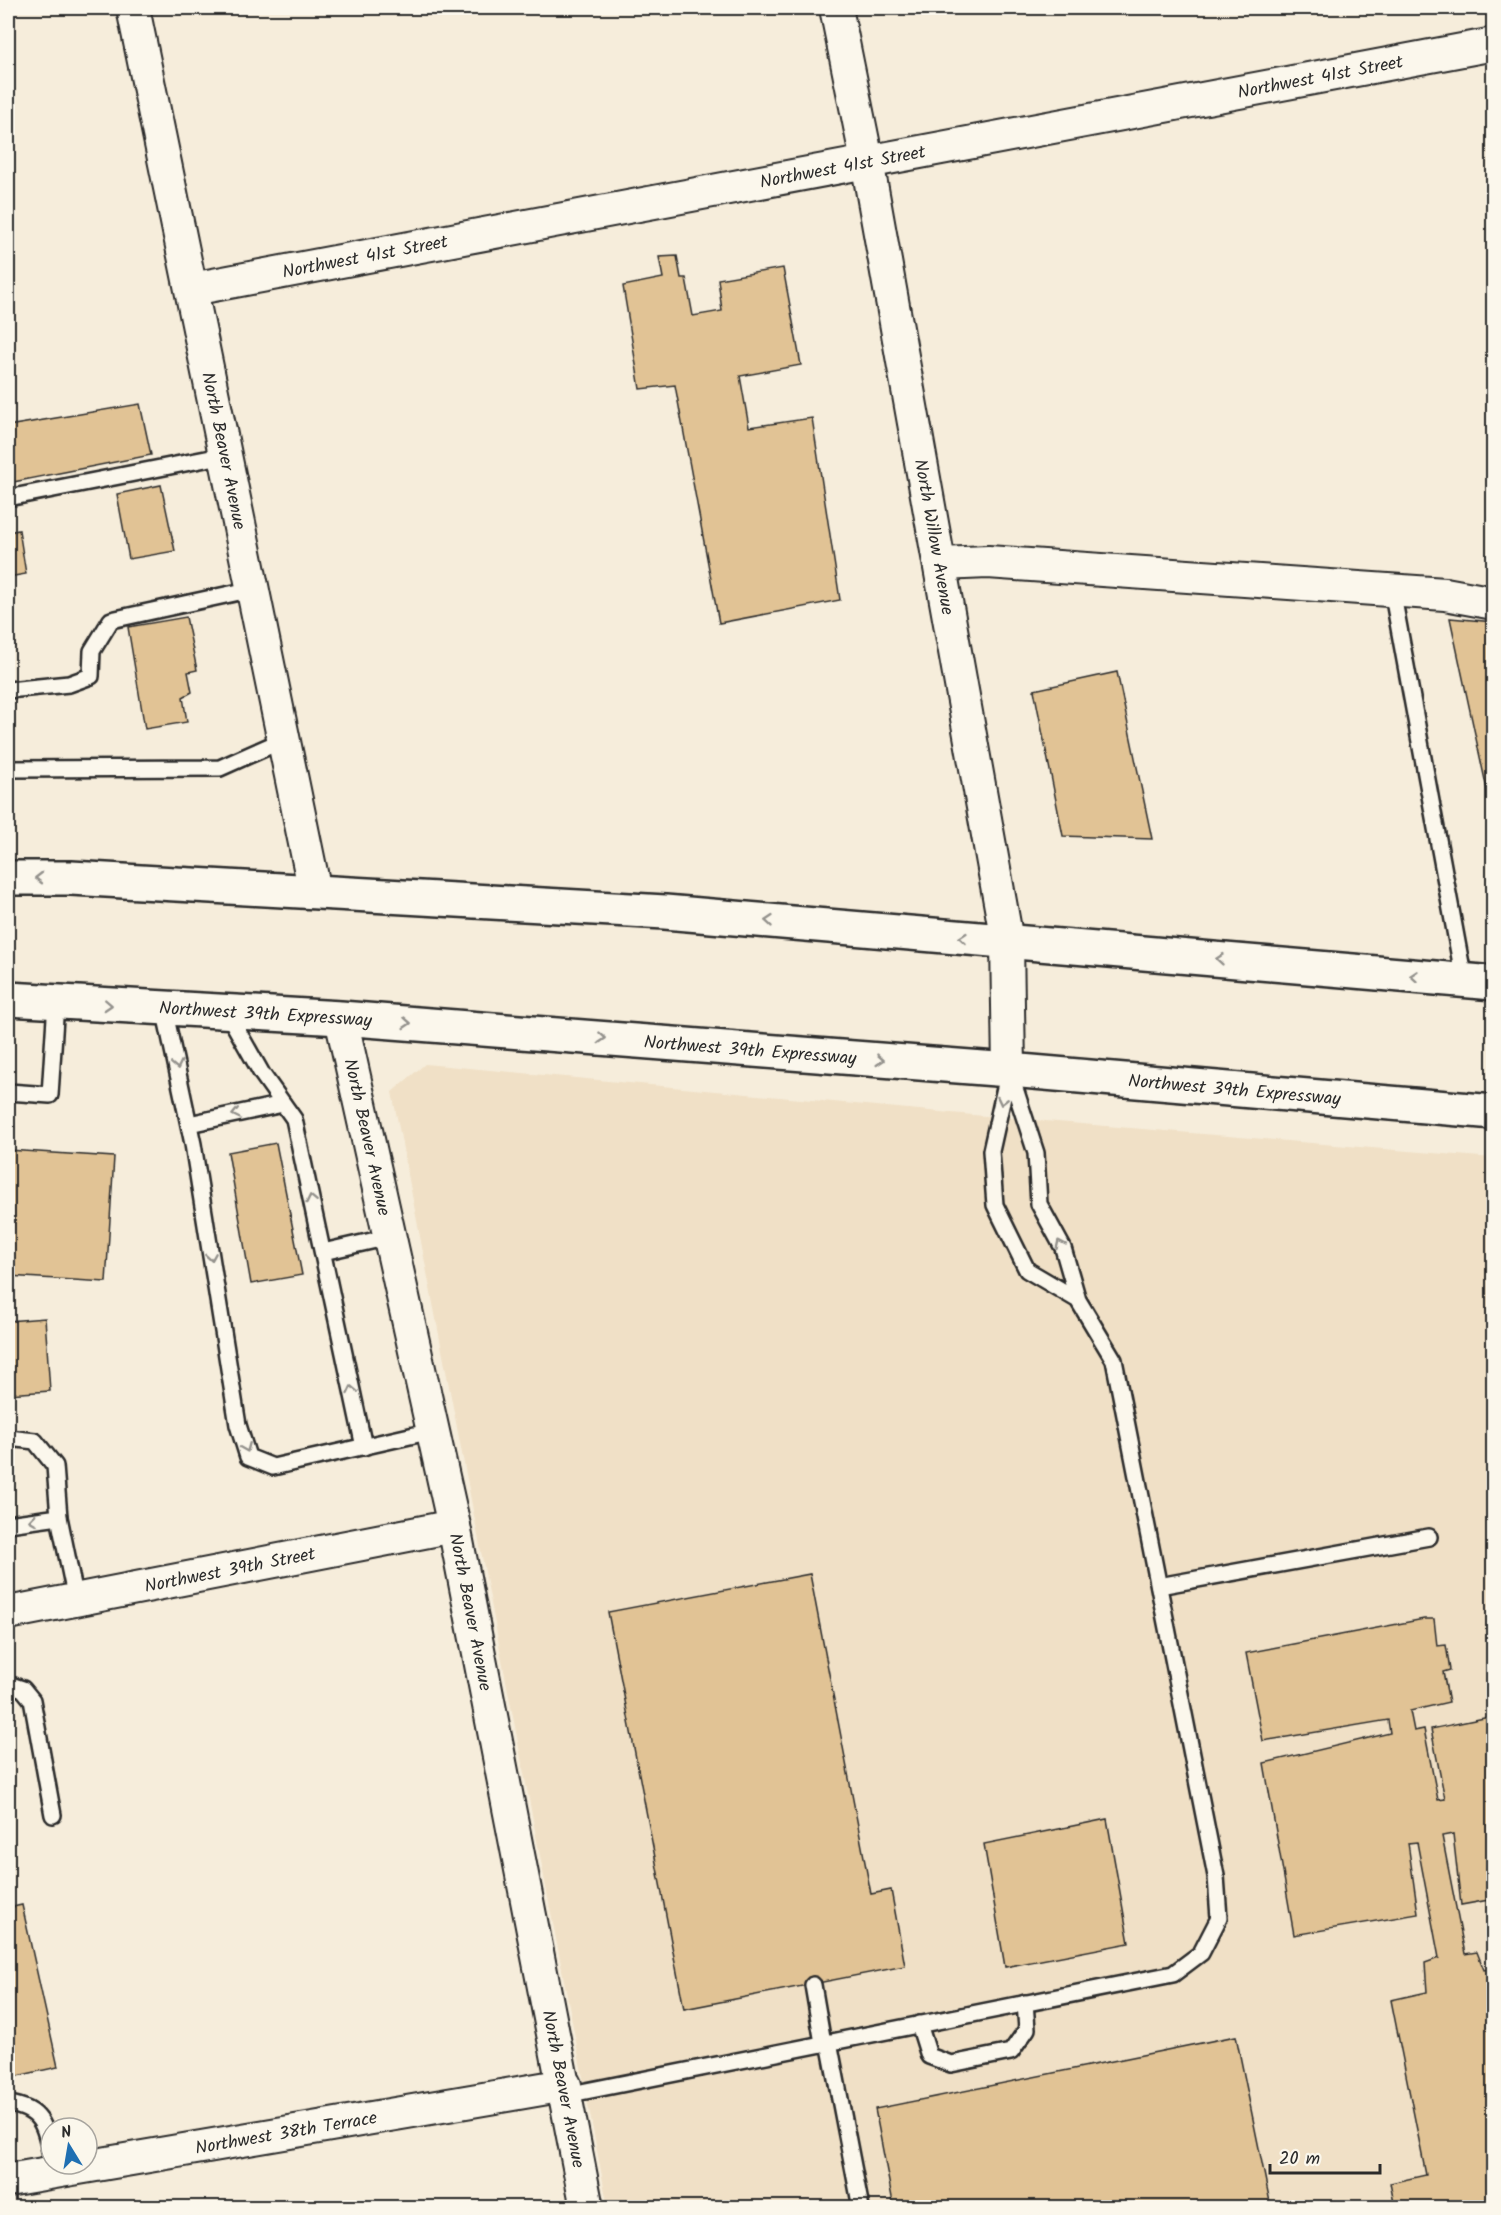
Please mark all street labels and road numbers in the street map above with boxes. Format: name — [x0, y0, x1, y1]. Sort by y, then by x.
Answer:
street label: Northwest 41st Street — [1235, 48, 1407, 108]
street label: Northwest 41st Street — [758, 138, 929, 198]
street label: Northwest 41st Street — [280, 228, 452, 288]
street label: North Beaver Avenue — [192, 370, 253, 532]
street label: North Willow Avenue — [905, 457, 961, 617]
street label: Northwest 39th Expressway — [158, 995, 374, 1036]
street label: Northwest 39th Expressway — [643, 1029, 858, 1074]
street label: North Beaver Avenue — [334, 1056, 398, 1219]
street label: Northwest 39th Expressway — [1127, 1067, 1342, 1115]
street label: North Beaver Avenue — [440, 1531, 499, 1694]
street label: Northwest 39th Street — [142, 1540, 319, 1602]
street label: North Beaver Avenue — [533, 2008, 592, 2171]
street label: Northwest 38th Terrace — [193, 2104, 379, 2164]

